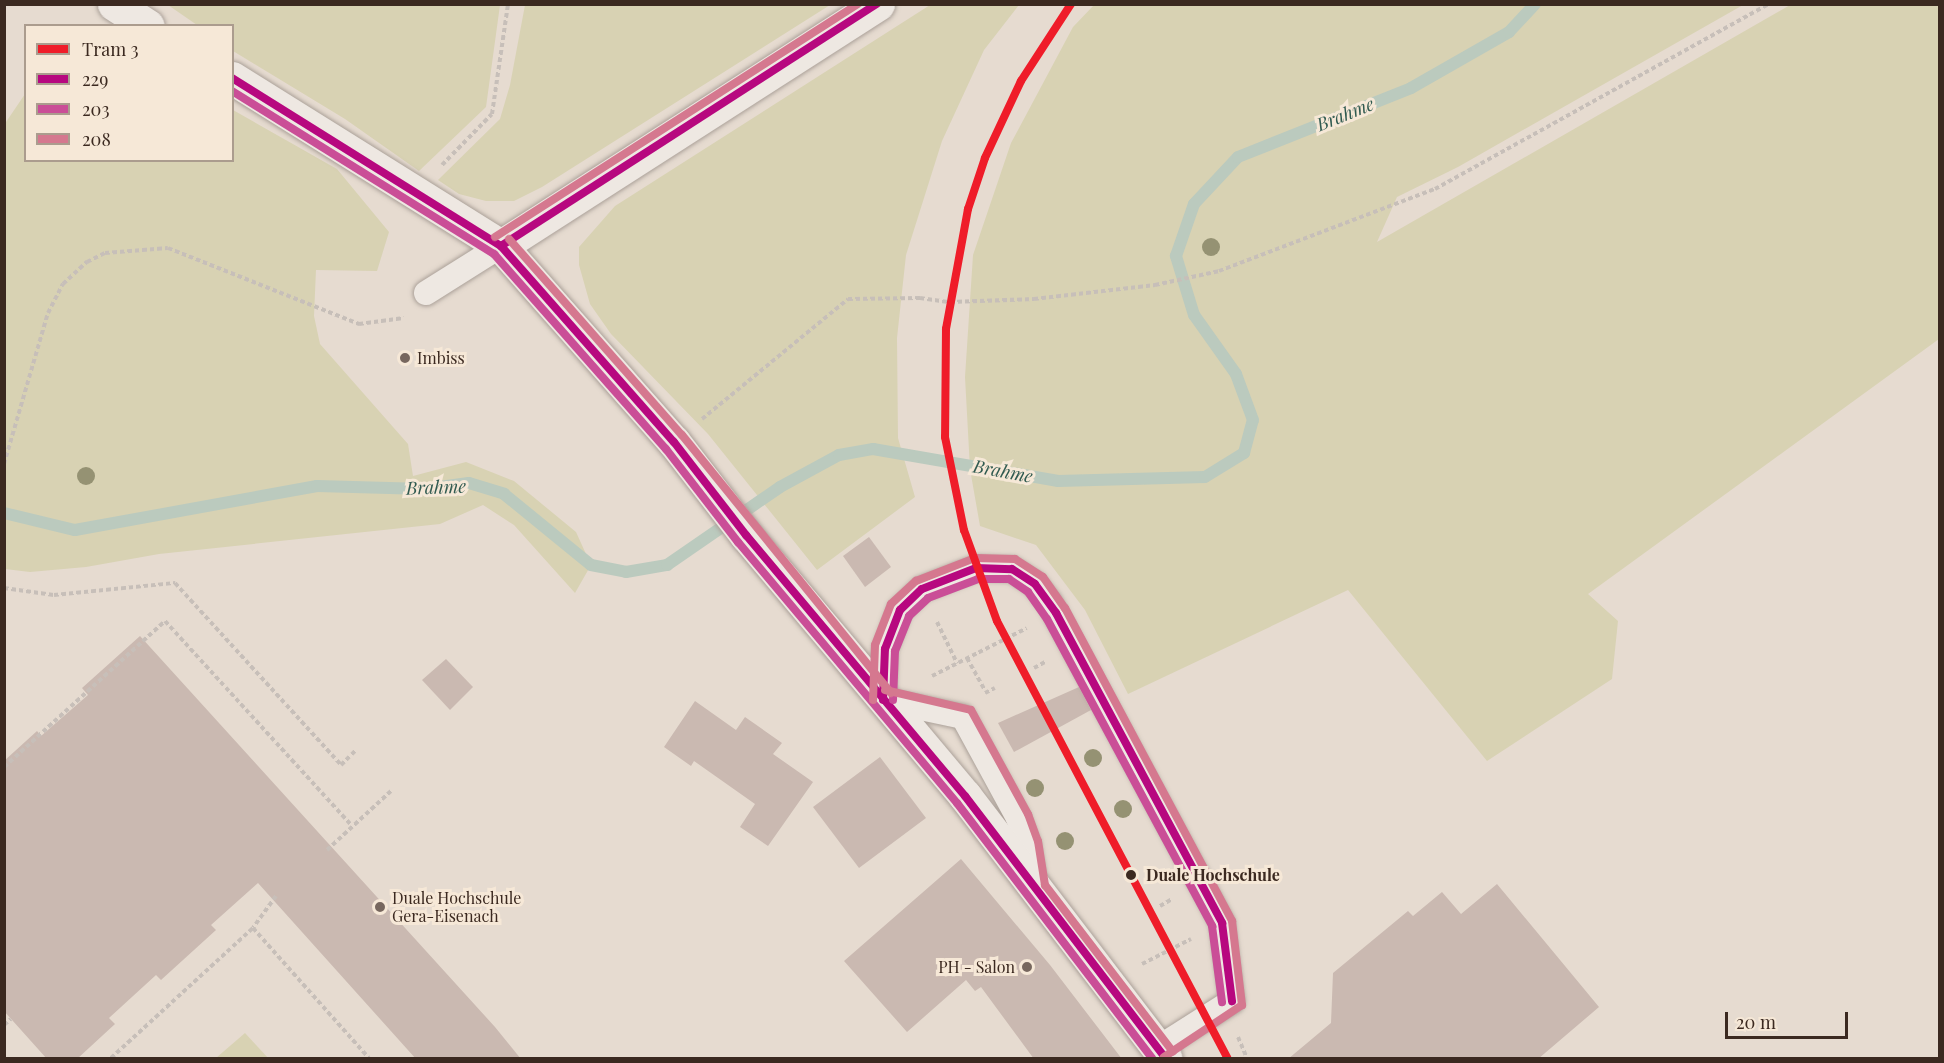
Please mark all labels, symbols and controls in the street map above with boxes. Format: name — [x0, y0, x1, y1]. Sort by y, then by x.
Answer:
legend — [24, 24, 234, 162]
text: Tram 3 — [82, 37, 139, 61]
text: 229 — [82, 67, 108, 91]
water label: Brahme — [1313, 93, 1377, 135]
text: 203 — [82, 97, 110, 121]
text: 208 — [82, 127, 111, 151]
place label: Imbiss — [417, 348, 465, 368]
marker: Imbiss — [398, 351, 412, 365]
water label: Brahme — [972, 455, 1034, 487]
water label: Brahme — [406, 475, 466, 499]
marker: Duale Hochschule — [1121, 865, 1141, 885]
place label: Duale Hochschule — [1146, 865, 1280, 885]
place label: Duale Hochschule Gera-Eisenach — [392, 888, 521, 926]
marker: Duale Hochschule Gera-Eisenach — [373, 900, 387, 914]
place label: PH - Salon — [938, 957, 1015, 977]
marker: PH - Salon — [1020, 960, 1034, 974]
scale bar — [1728, 1000, 1851, 1038]
text: 20 m — [1736, 1010, 1776, 1034]

